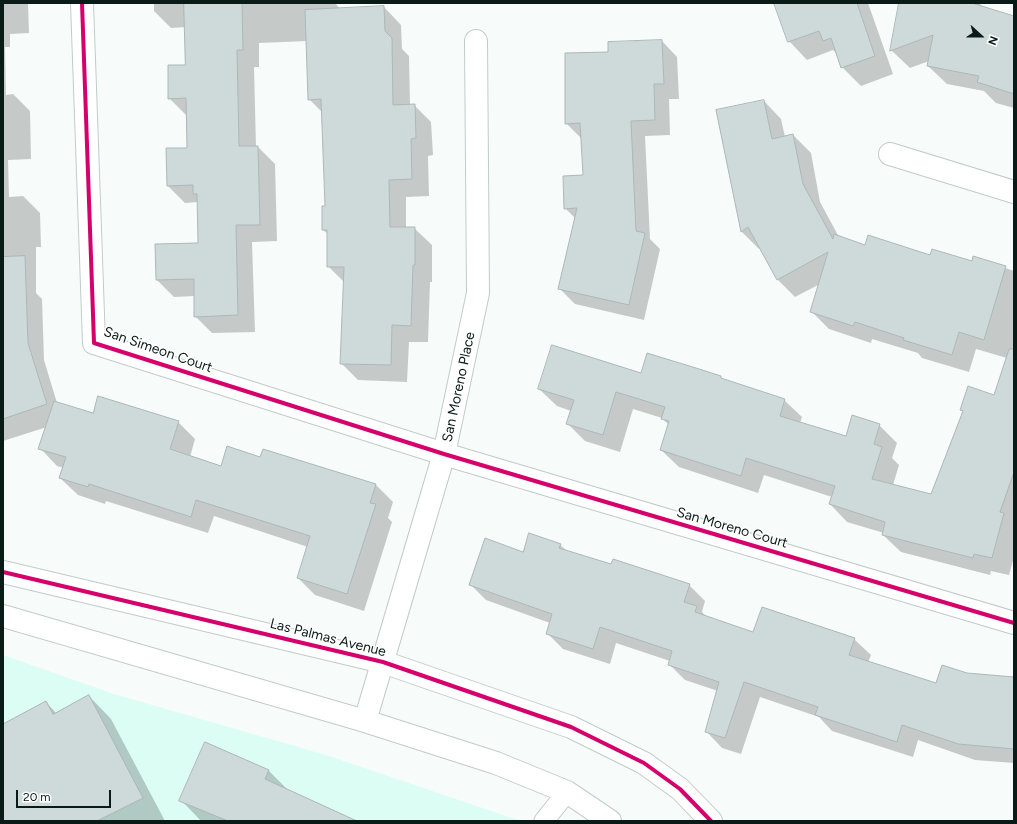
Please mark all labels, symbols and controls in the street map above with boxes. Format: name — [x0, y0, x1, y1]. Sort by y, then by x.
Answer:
north arrow — [961, 16, 1001, 56]
text: N — [985, 34, 1000, 47]
street label: San Simeon Court — [101, 324, 215, 376]
street label: San Moreno Place — [439, 330, 479, 444]
street label: San Moreno Court — [675, 504, 789, 552]
street label: Las Palmas Avenue — [268, 615, 388, 661]
scale bar — [18, 782, 113, 808]
text: 20 m — [23, 790, 51, 804]

